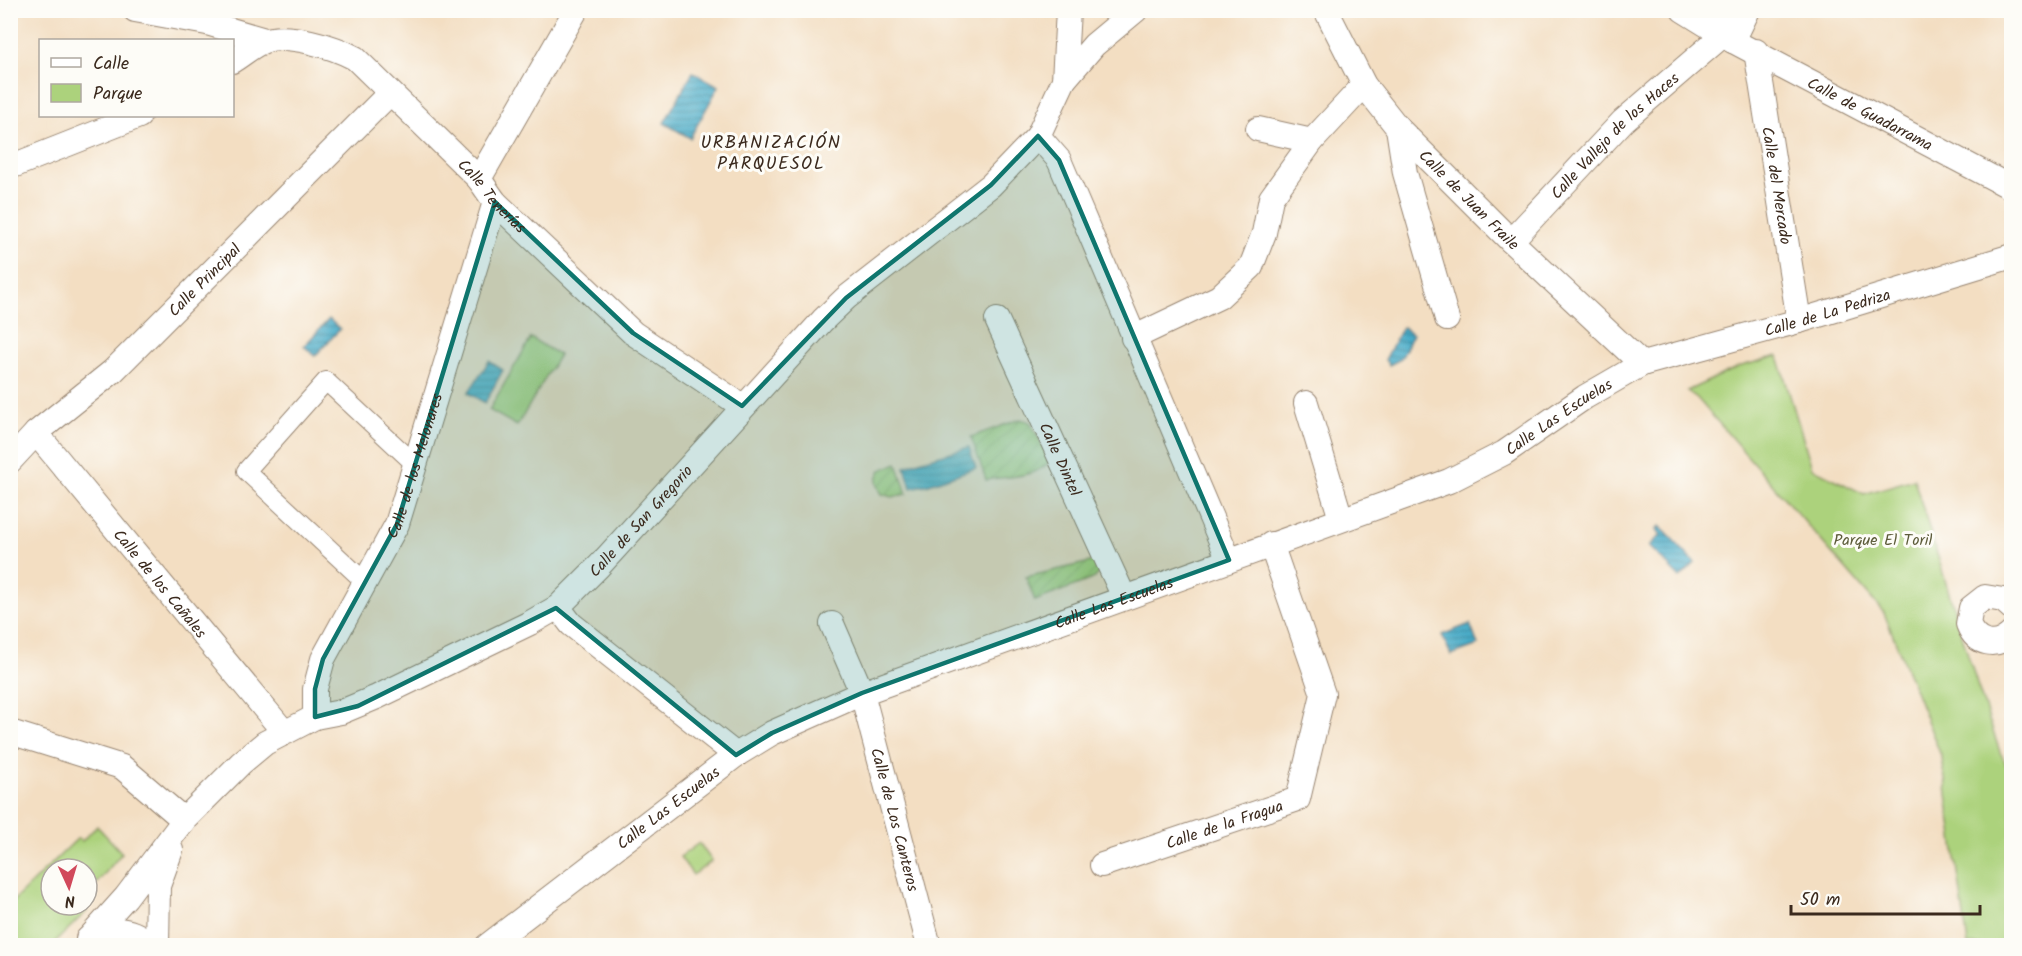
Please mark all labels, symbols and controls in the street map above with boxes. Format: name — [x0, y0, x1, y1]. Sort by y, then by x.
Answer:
legend — [39, 39, 234, 117]
text: Calle — [93, 50, 129, 79]
street label: Calle Vallejo de los Haces — [1545, 67, 1686, 206]
street label: Calle de Guadarrama — [1802, 71, 1937, 158]
text: Parque — [93, 80, 142, 109]
street label: Calle del Mercado — [1754, 125, 1798, 246]
district label: URBANIZACIÓN PARQUESOL — [700, 129, 842, 179]
street label: Calle de Juan Fraile — [1412, 144, 1525, 257]
street label: Calle Tenerías — [451, 153, 532, 240]
street label: Calle Principal — [163, 238, 247, 323]
street label: Calle de La Pedriza — [1762, 283, 1894, 344]
street label: Calle Las Escuelas — [1501, 373, 1618, 463]
street label: Calle de los Melonares — [380, 390, 450, 543]
street label: Calle Dintel — [1032, 419, 1087, 501]
street label: Calle de San Gregorio — [583, 460, 699, 584]
street label: Calle de los Cañales — [106, 524, 212, 644]
park label: Parque El Toril — [1834, 528, 1933, 553]
street label: Calle Las Escuelas — [1051, 571, 1177, 636]
street label: Calle de Los Canteros — [863, 745, 925, 895]
street label: Calle Las Escuelas — [612, 760, 726, 856]
street label: Calle de la Fragua — [1163, 794, 1287, 857]
north arrow — [39, 857, 99, 917]
scale bar — [1791, 878, 1980, 916]
text: 50 m — [1800, 886, 1840, 915]
text: N — [64, 888, 76, 913]

